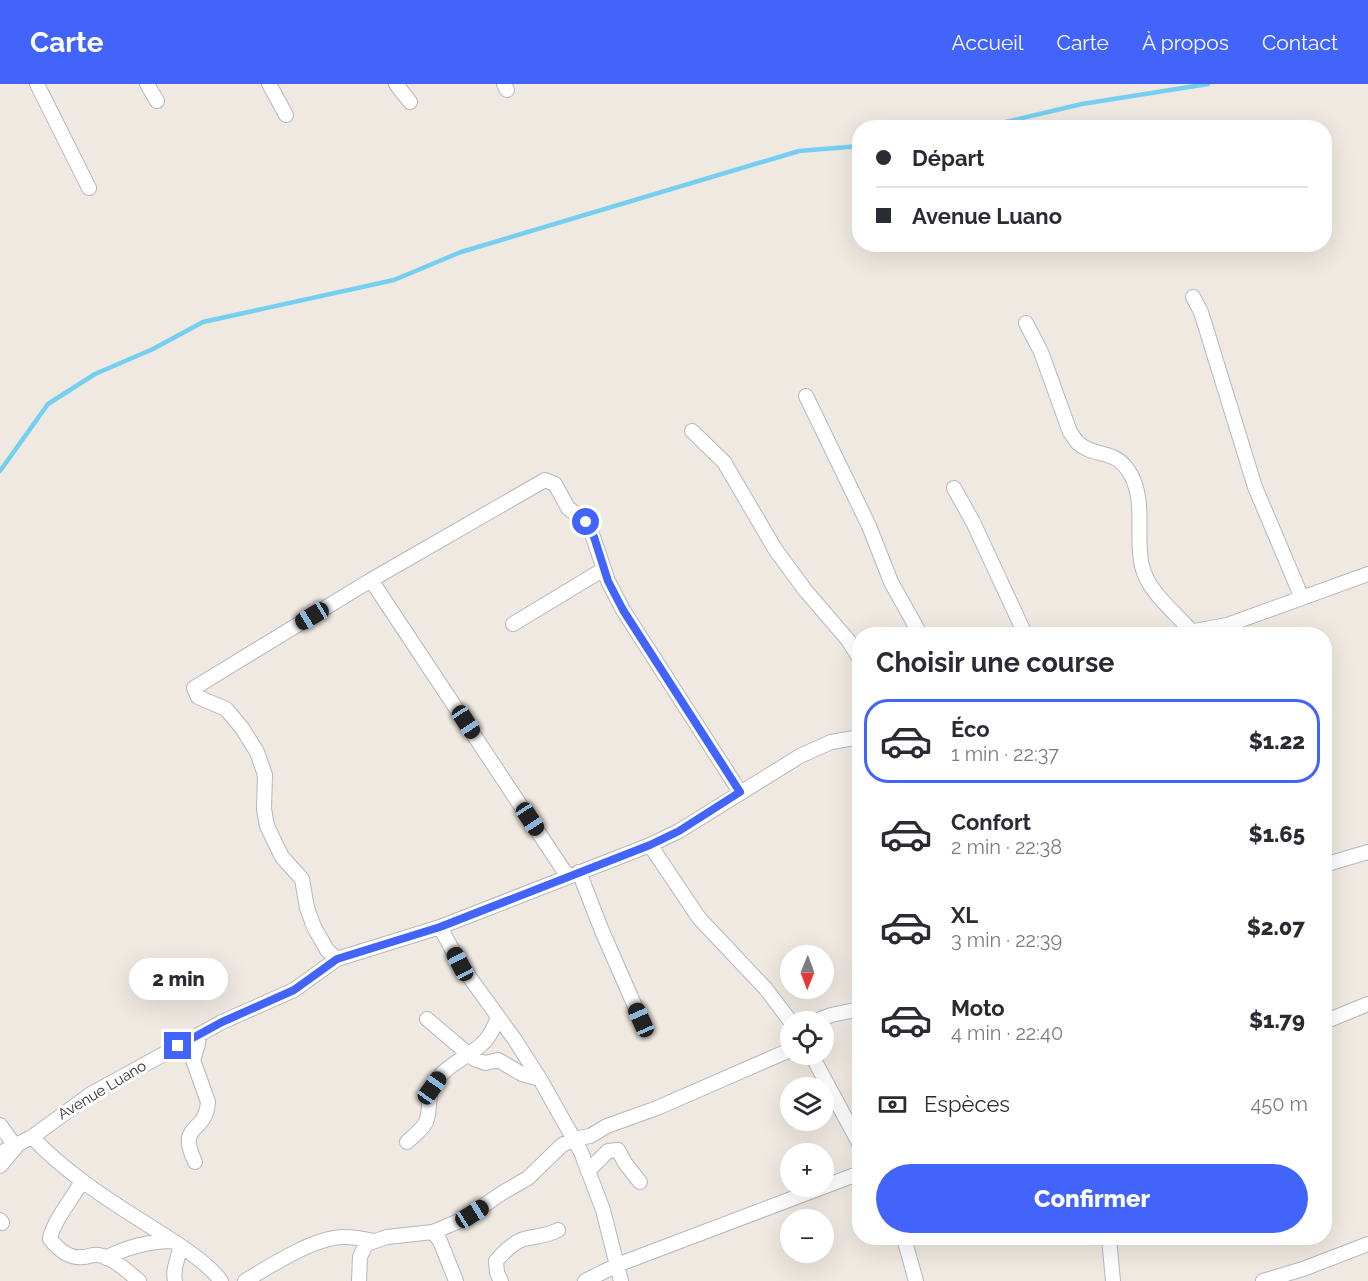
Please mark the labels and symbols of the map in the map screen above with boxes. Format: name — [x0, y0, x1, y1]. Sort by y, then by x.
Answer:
route start — [572, 508, 599, 535]
car — [292, 599, 332, 633]
car — [449, 702, 483, 742]
car — [513, 799, 547, 839]
car — [444, 944, 476, 984]
north arrow — [780, 945, 834, 999]
callout: 2 min — [128, 959, 228, 1001]
car — [625, 1000, 657, 1040]
route end — [164, 1032, 191, 1059]
street label: Avenue Luano — [55, 1057, 150, 1123]
car — [414, 1068, 450, 1108]
car — [452, 1197, 492, 1231]

